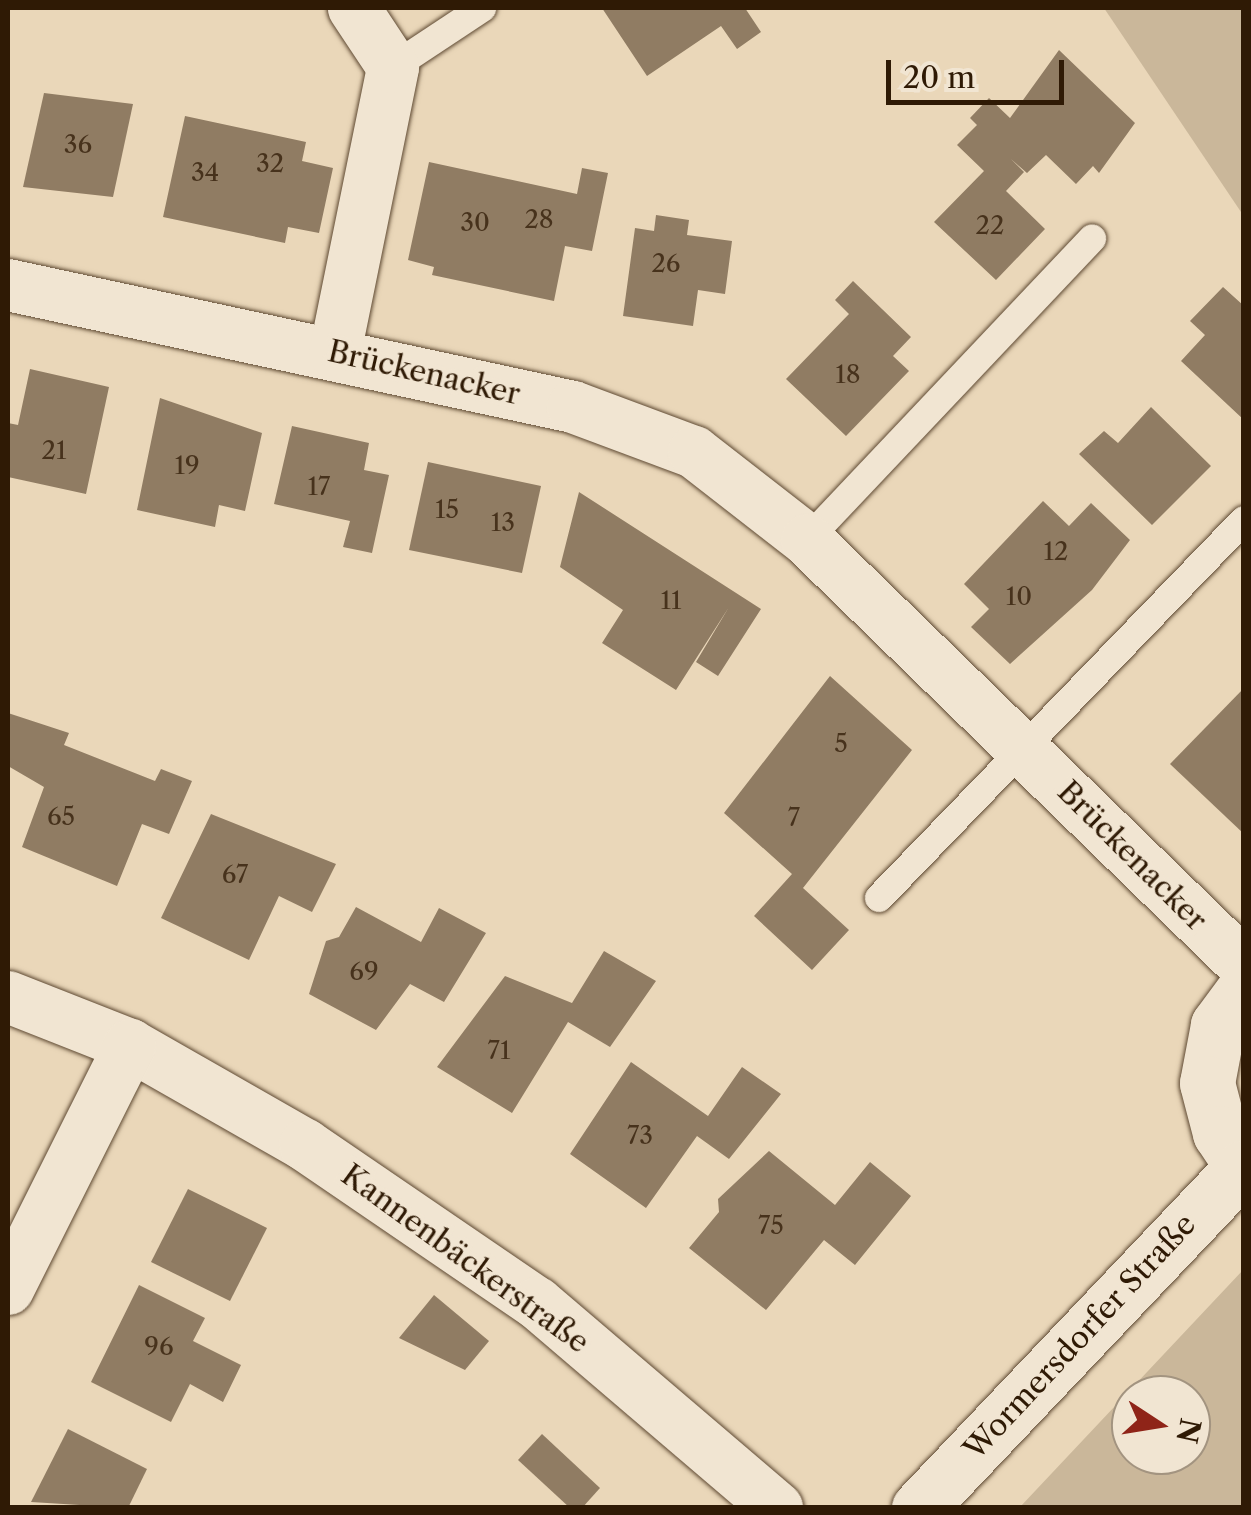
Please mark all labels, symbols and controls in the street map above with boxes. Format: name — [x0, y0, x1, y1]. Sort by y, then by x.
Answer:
scale bar — [891, 40, 1068, 102]
text: 20 m — [903, 59, 975, 96]
house number: 36 — [64, 130, 92, 160]
house number: 32 — [256, 149, 284, 179]
house number: 34 — [191, 158, 219, 188]
house number: 28 — [524, 205, 554, 235]
house number: 30 — [460, 208, 490, 238]
house number: 22 — [976, 211, 1004, 241]
house number: 26 — [651, 249, 681, 279]
street label: Brückenacker — [324, 333, 524, 413]
house number: 18 — [835, 360, 861, 390]
house number: 21 — [42, 436, 66, 466]
house number: 19 — [174, 451, 200, 481]
house number: 17 — [308, 472, 330, 502]
house number: 15 — [435, 495, 459, 525]
house number: 13 — [491, 508, 515, 538]
house number: 12 — [1044, 537, 1068, 567]
house number: 10 — [1006, 582, 1032, 612]
house number: 11 — [660, 586, 682, 616]
house number: 5 — [834, 729, 848, 759]
street label: Brückenacker — [1050, 774, 1214, 938]
house number: 65 — [47, 802, 75, 832]
house number: 7 — [788, 803, 800, 833]
house number: 67 — [222, 860, 248, 890]
house number: 69 — [349, 957, 379, 987]
house number: 71 — [488, 1036, 510, 1066]
house number: 73 — [627, 1121, 653, 1151]
street label: Kannenbäckerstraße — [334, 1157, 596, 1361]
street label: Wormersdorfer Straße — [957, 1206, 1203, 1468]
house number: 75 — [758, 1211, 784, 1241]
house number: 96 — [144, 1332, 174, 1362]
north arrow — [1111, 1375, 1211, 1475]
text: N — [1169, 1415, 1208, 1446]

